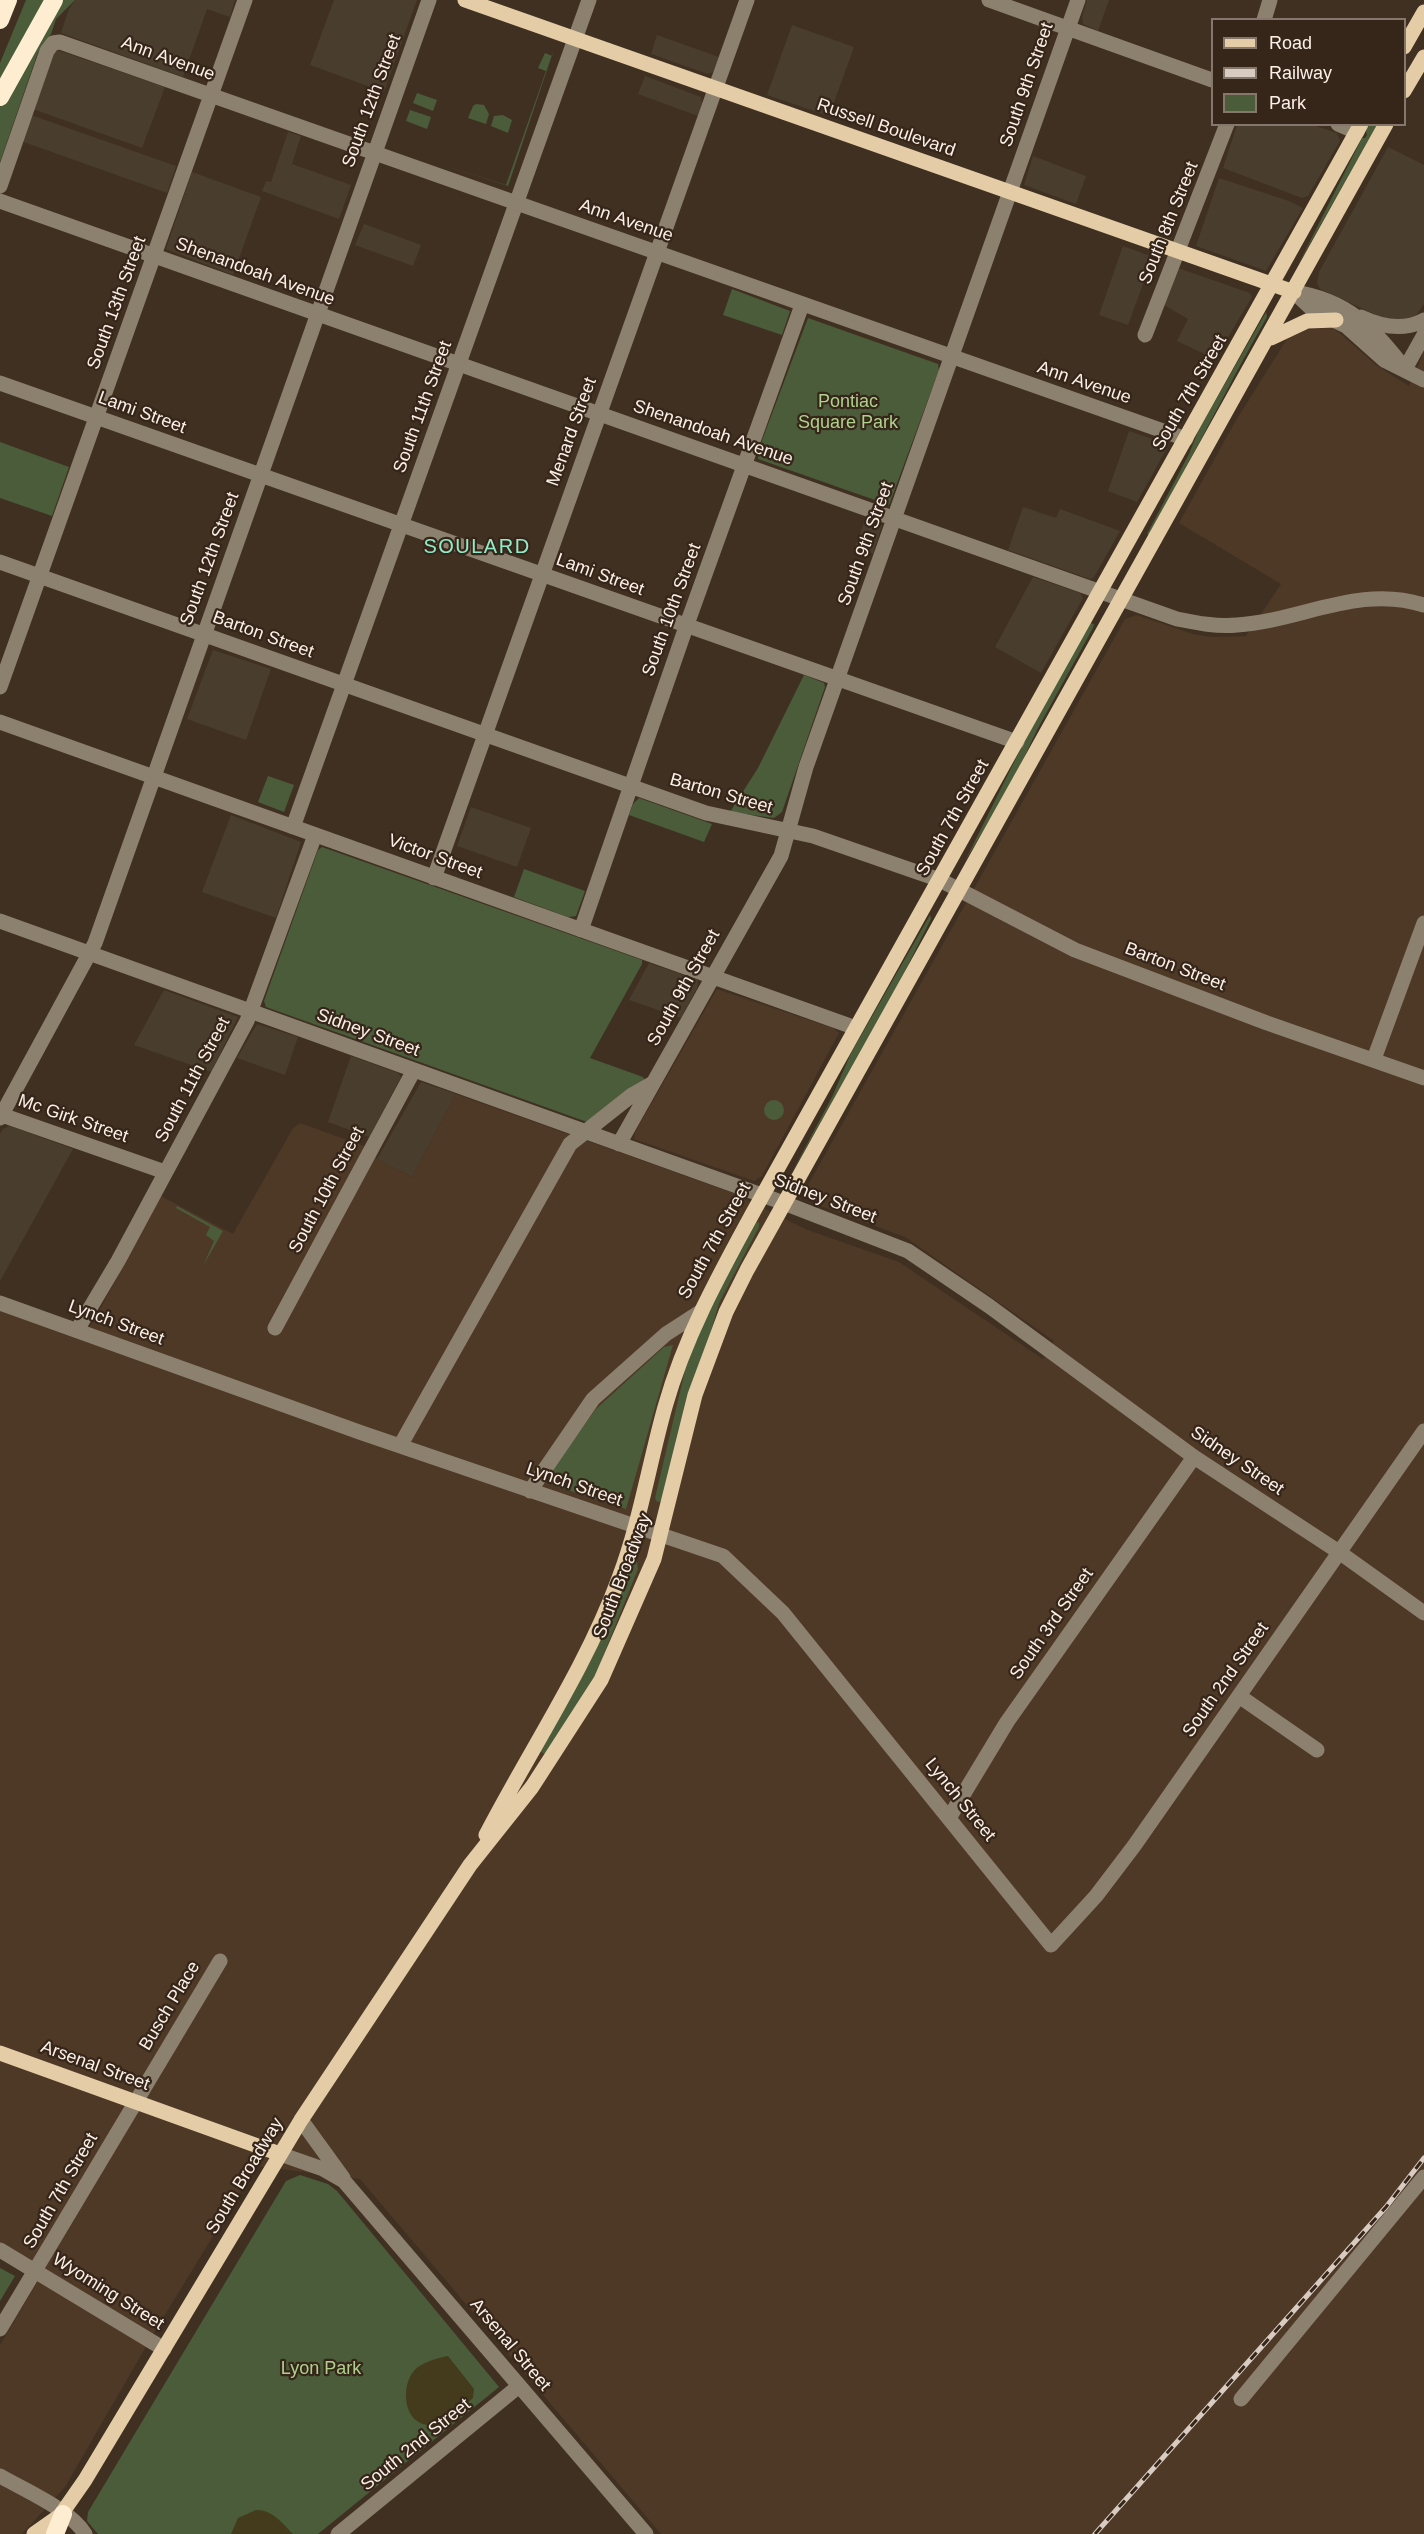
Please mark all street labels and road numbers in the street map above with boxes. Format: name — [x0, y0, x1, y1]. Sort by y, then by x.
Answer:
street label: South 9th Street — [996, 20, 1058, 150]
street label: South 12th Street — [338, 31, 406, 171]
street label: Ann Avenue — [118, 32, 218, 86]
street label: Russell Boulevard — [814, 94, 958, 162]
street label: South 8th Street — [1135, 159, 1203, 287]
street label: Ann Avenue — [576, 195, 676, 247]
street label: South 13th Street — [83, 233, 151, 373]
street label: Shenandoah Avenue — [172, 233, 338, 311]
street label: South 7th Street — [1148, 331, 1232, 455]
street label: South 11th Street — [389, 338, 457, 476]
street label: Ann Avenue — [1034, 357, 1134, 409]
street label: Menard Street — [542, 375, 602, 489]
street label: Lami Street — [95, 387, 189, 439]
street label: Shenandoah Avenue — [630, 395, 796, 471]
street label: South 9th Street — [834, 479, 898, 609]
street label: South 12th Street — [176, 489, 244, 629]
street label: South 10th Street — [638, 540, 706, 680]
street label: Lami Street — [553, 549, 647, 601]
street label: Barton Street — [209, 607, 317, 663]
street label: South 7th Street — [912, 756, 994, 880]
street label: Barton Street — [667, 769, 775, 819]
street label: Victor Street — [385, 830, 485, 884]
street label: South 9th Street — [643, 926, 725, 1050]
street label: Barton Street — [1122, 938, 1228, 996]
street label: Sidney Street — [314, 1004, 422, 1062]
street label: South 11th Street — [151, 1014, 235, 1146]
street label: Mc Girk Street — [15, 1090, 131, 1148]
street label: South 10th Street — [285, 1123, 369, 1257]
street label: Sidney Street — [771, 1170, 879, 1228]
street label: South 7th Street — [674, 1179, 756, 1303]
street label: Lynch Street — [65, 1296, 167, 1350]
street label: Sidney Street — [1186, 1422, 1288, 1500]
street label: Lynch Street — [523, 1458, 625, 1512]
street label: South Broadway — [589, 1510, 657, 1642]
street label: South 3rd Street — [1006, 1564, 1098, 1684]
street label: South 2nd Street — [1178, 1618, 1274, 1742]
street label: Lynch Street — [920, 1754, 1000, 1846]
street label: Busch Place — [135, 1958, 205, 2054]
street label: Arsenal Street — [38, 2036, 152, 2096]
street label: South Broadway — [202, 2114, 288, 2238]
street label: South 7th Street — [19, 2129, 103, 2253]
street label: Wyoming Street — [48, 2249, 168, 2335]
street label: Arsenal Street — [465, 2294, 555, 2396]
street label: South 2nd Street — [357, 2394, 475, 2496]

